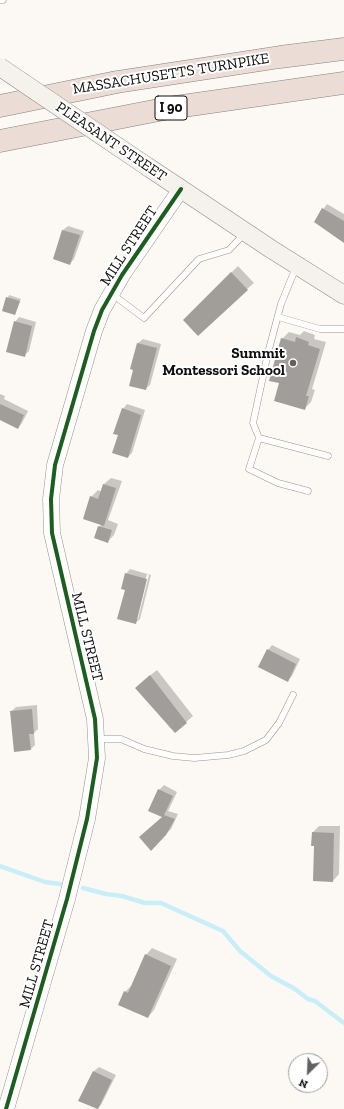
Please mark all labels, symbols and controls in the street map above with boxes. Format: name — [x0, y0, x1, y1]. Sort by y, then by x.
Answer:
street label: MASSACHUSETTS TURNPIKE — [71, 50, 271, 98]
road number: I 90 — [155, 96, 187, 120]
street label: PLEASANT STREET — [52, 98, 170, 186]
street label: MILL STREET — [97, 203, 161, 289]
place label: Summit Montessori School — [162, 345, 285, 380]
marker: Summit Montessori School — [288, 358, 298, 368]
street label: MILL STREET — [67, 591, 107, 683]
street label: MILL STREET — [16, 918, 58, 1010]
north arrow — [288, 1053, 328, 1093]
text: N — [297, 1076, 310, 1091]

